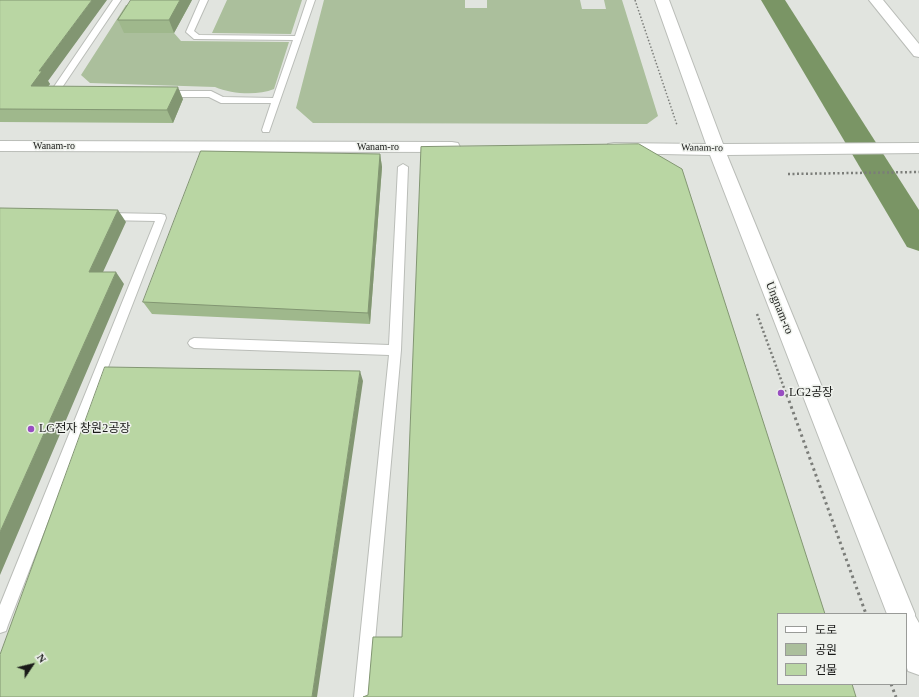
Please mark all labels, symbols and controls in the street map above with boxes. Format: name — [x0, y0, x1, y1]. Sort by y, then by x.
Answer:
street label: Wanam-ro — [33, 140, 75, 152]
street label: Wanam-ro — [357, 141, 399, 153]
street label: Wanam-ro — [681, 142, 723, 154]
street label: Ungnam-ro — [762, 280, 796, 336]
place label: LG2공장 — [789, 386, 833, 400]
marker: LG2공장 — [776, 388, 786, 398]
place label: LG전자 창원2공장 — [39, 422, 130, 436]
marker: LG전자 창원2공장 — [26, 424, 36, 434]
legend — [777, 613, 907, 685]
text: 도로 — [815, 623, 837, 637]
text: 공원 — [815, 643, 837, 657]
north arrow — [12, 645, 52, 685]
text: N — [35, 651, 49, 665]
text: 건물 — [815, 663, 837, 677]

